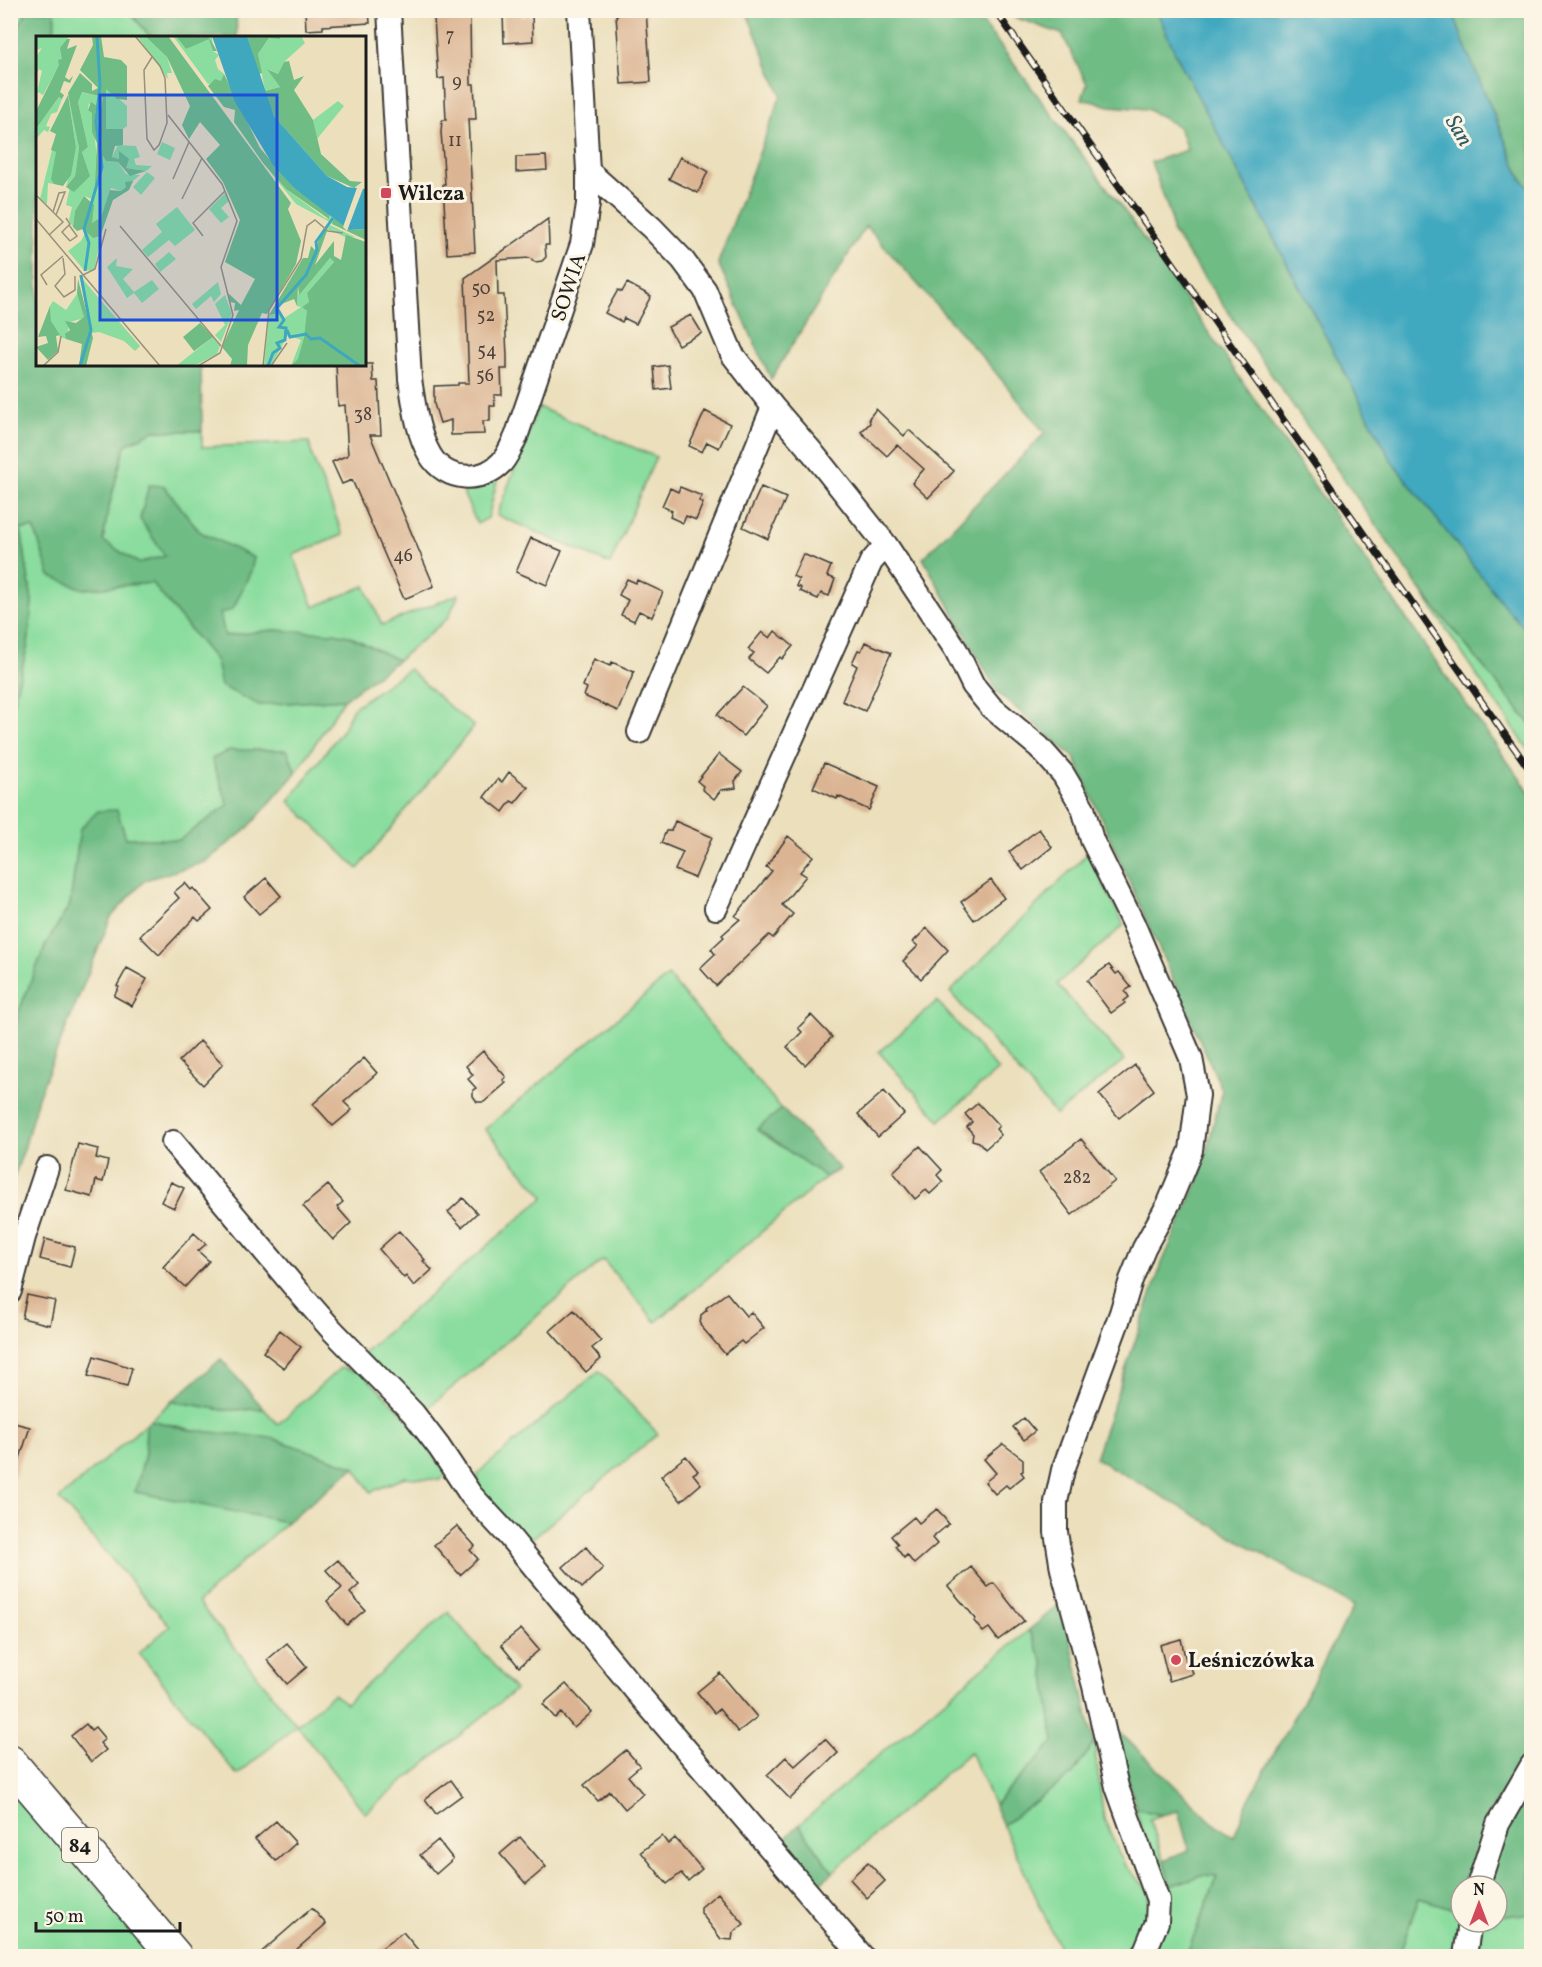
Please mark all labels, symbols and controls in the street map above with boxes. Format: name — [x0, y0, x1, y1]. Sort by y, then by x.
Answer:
house number: 7 — [446, 24, 454, 49]
inset map — [36, 36, 366, 366]
house number: 9 — [452, 70, 462, 95]
water label: San — [1436, 110, 1479, 153]
house number: 11 — [448, 129, 462, 154]
place label: Wilcza — [398, 180, 465, 209]
marker: Wilcza — [379, 186, 393, 200]
street label: SOWIA — [545, 250, 594, 325]
house number: 50 — [471, 277, 491, 302]
house number: 52 — [477, 304, 495, 329]
house number: 54 — [477, 339, 497, 364]
house number: 56 — [476, 364, 494, 389]
house number: 38 — [354, 403, 372, 428]
house number: 46 — [393, 544, 413, 569]
house number: 282 — [1063, 1166, 1091, 1191]
place label: Leśniczówka — [1188, 1647, 1315, 1676]
marker: Leśniczówka — [1169, 1653, 1183, 1667]
road number: 84 — [62, 1828, 98, 1862]
north arrow — [1449, 1874, 1509, 1934]
text: N — [1473, 1880, 1485, 1902]
scale bar — [36, 1895, 180, 1933]
text: 50 m — [45, 1905, 84, 1930]

